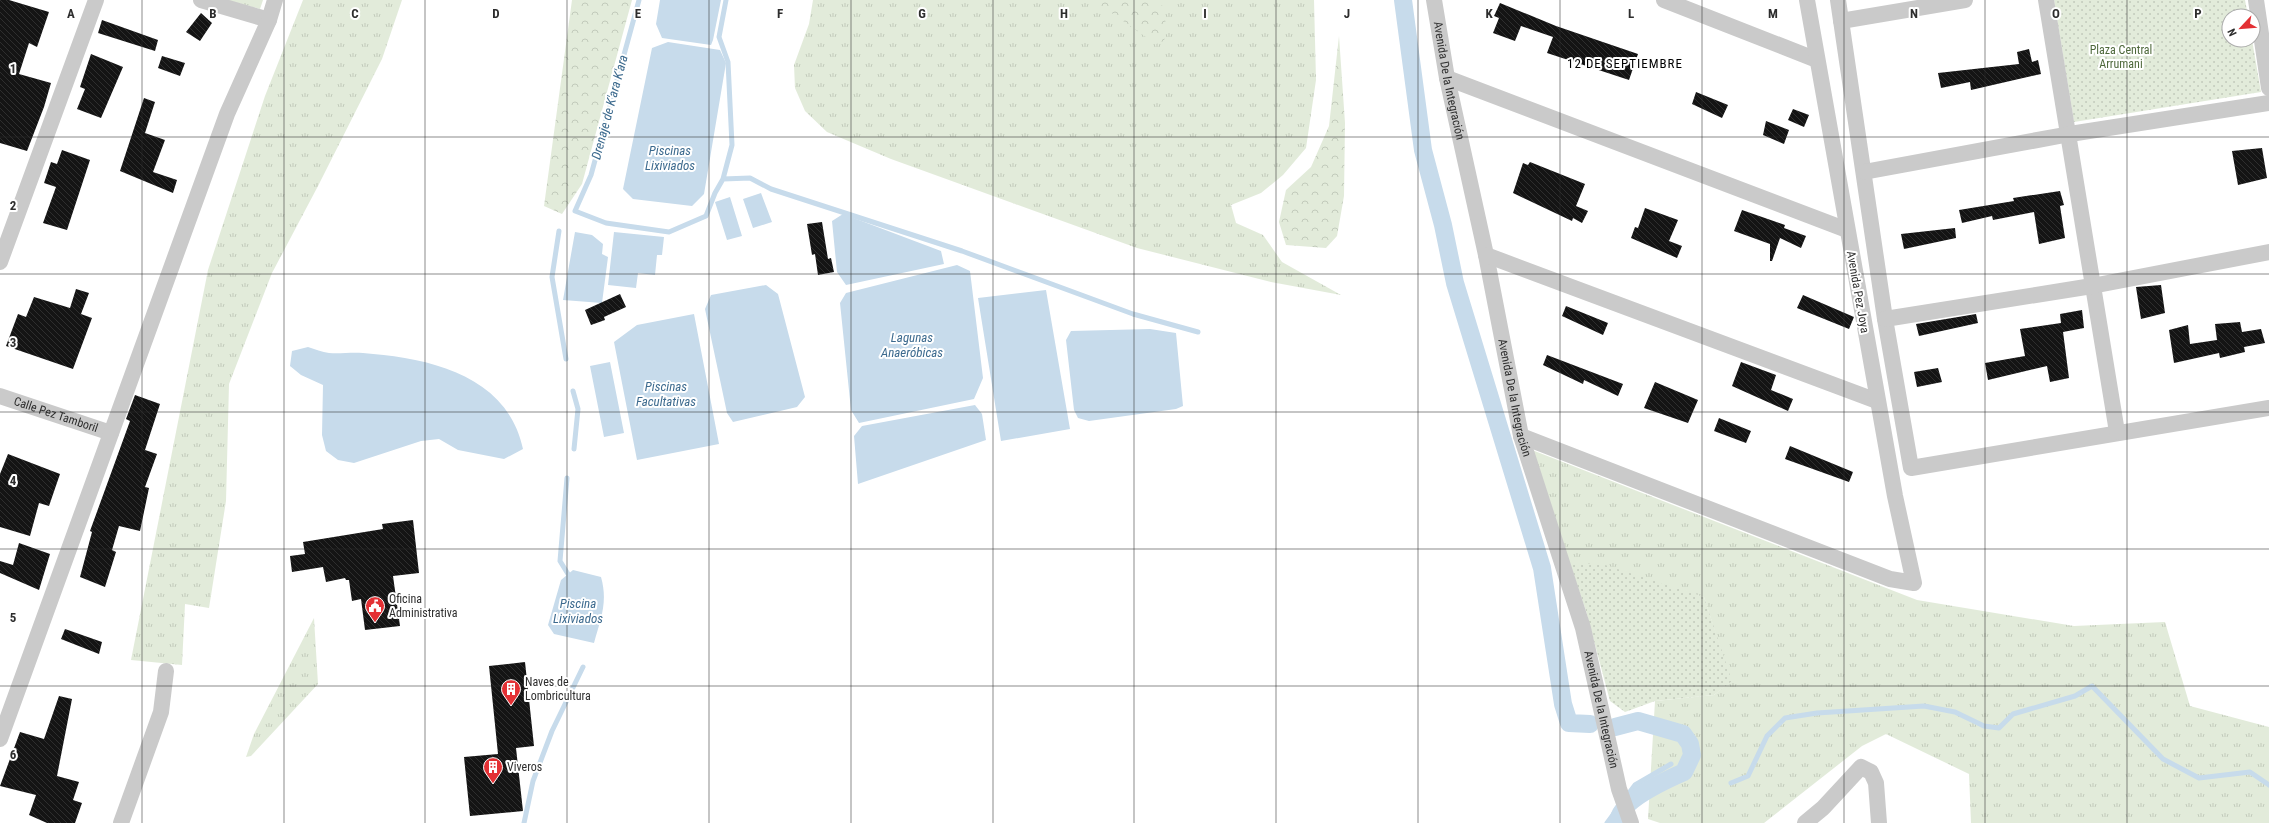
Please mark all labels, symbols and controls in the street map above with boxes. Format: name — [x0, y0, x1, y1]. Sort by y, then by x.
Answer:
text: A — [67, 6, 75, 21]
text: B — [209, 6, 217, 21]
text: C — [351, 6, 359, 21]
text: D — [492, 6, 500, 21]
text: E — [635, 6, 642, 21]
text: F — [777, 6, 783, 21]
text: G — [918, 6, 926, 21]
text: H — [1060, 6, 1068, 21]
text: I — [1203, 6, 1207, 21]
text: J — [1344, 6, 1350, 21]
text: K — [1485, 6, 1493, 21]
text: L — [1628, 6, 1634, 21]
text: M — [1768, 6, 1778, 21]
text: N — [1910, 6, 1918, 21]
text: O — [2052, 6, 2060, 21]
text: P — [2194, 6, 2202, 21]
north arrow — [2221, 8, 2261, 48]
street label: Avenida De la Integración — [1431, 20, 1467, 141]
text: N — [2225, 26, 2240, 38]
park label: Plaza Central Arrumani — [2090, 43, 2152, 71]
water label: Drenaje de K'ara K'ara — [588, 53, 631, 161]
district label: 12 DE SEPTIEMBRE — [1567, 56, 1683, 71]
text: 1 — [10, 61, 16, 76]
water label: Piscinas Lixiviados — [645, 143, 695, 173]
text: 2 — [10, 198, 17, 213]
street label: Avenida Pez Joya — [1844, 250, 1872, 334]
water label: Lagunas Anaeróbicas — [880, 330, 943, 360]
text: 3 — [10, 335, 16, 350]
street label: Avenida De la Integración — [1495, 338, 1534, 459]
water label: Piscinas Facultativas — [636, 379, 696, 409]
street label: Calle Pez Tamboril — [12, 394, 100, 435]
text: 4 — [10, 473, 17, 488]
place label: Oficina Administrativa — [389, 592, 458, 620]
public building icon: Oficina Administrativa — [364, 595, 386, 623]
water label: Piscina Lixiviados — [553, 596, 603, 626]
text: 5 — [10, 610, 17, 625]
street label: Avenida De la Integración — [1581, 649, 1621, 770]
place label: Naves de Lombricultura — [525, 675, 591, 703]
building icon: Naves de Lombricultura — [500, 678, 522, 706]
text: 6 — [10, 747, 17, 762]
building icon: Viveros — [482, 756, 504, 784]
place label: Viveros — [507, 760, 542, 774]

